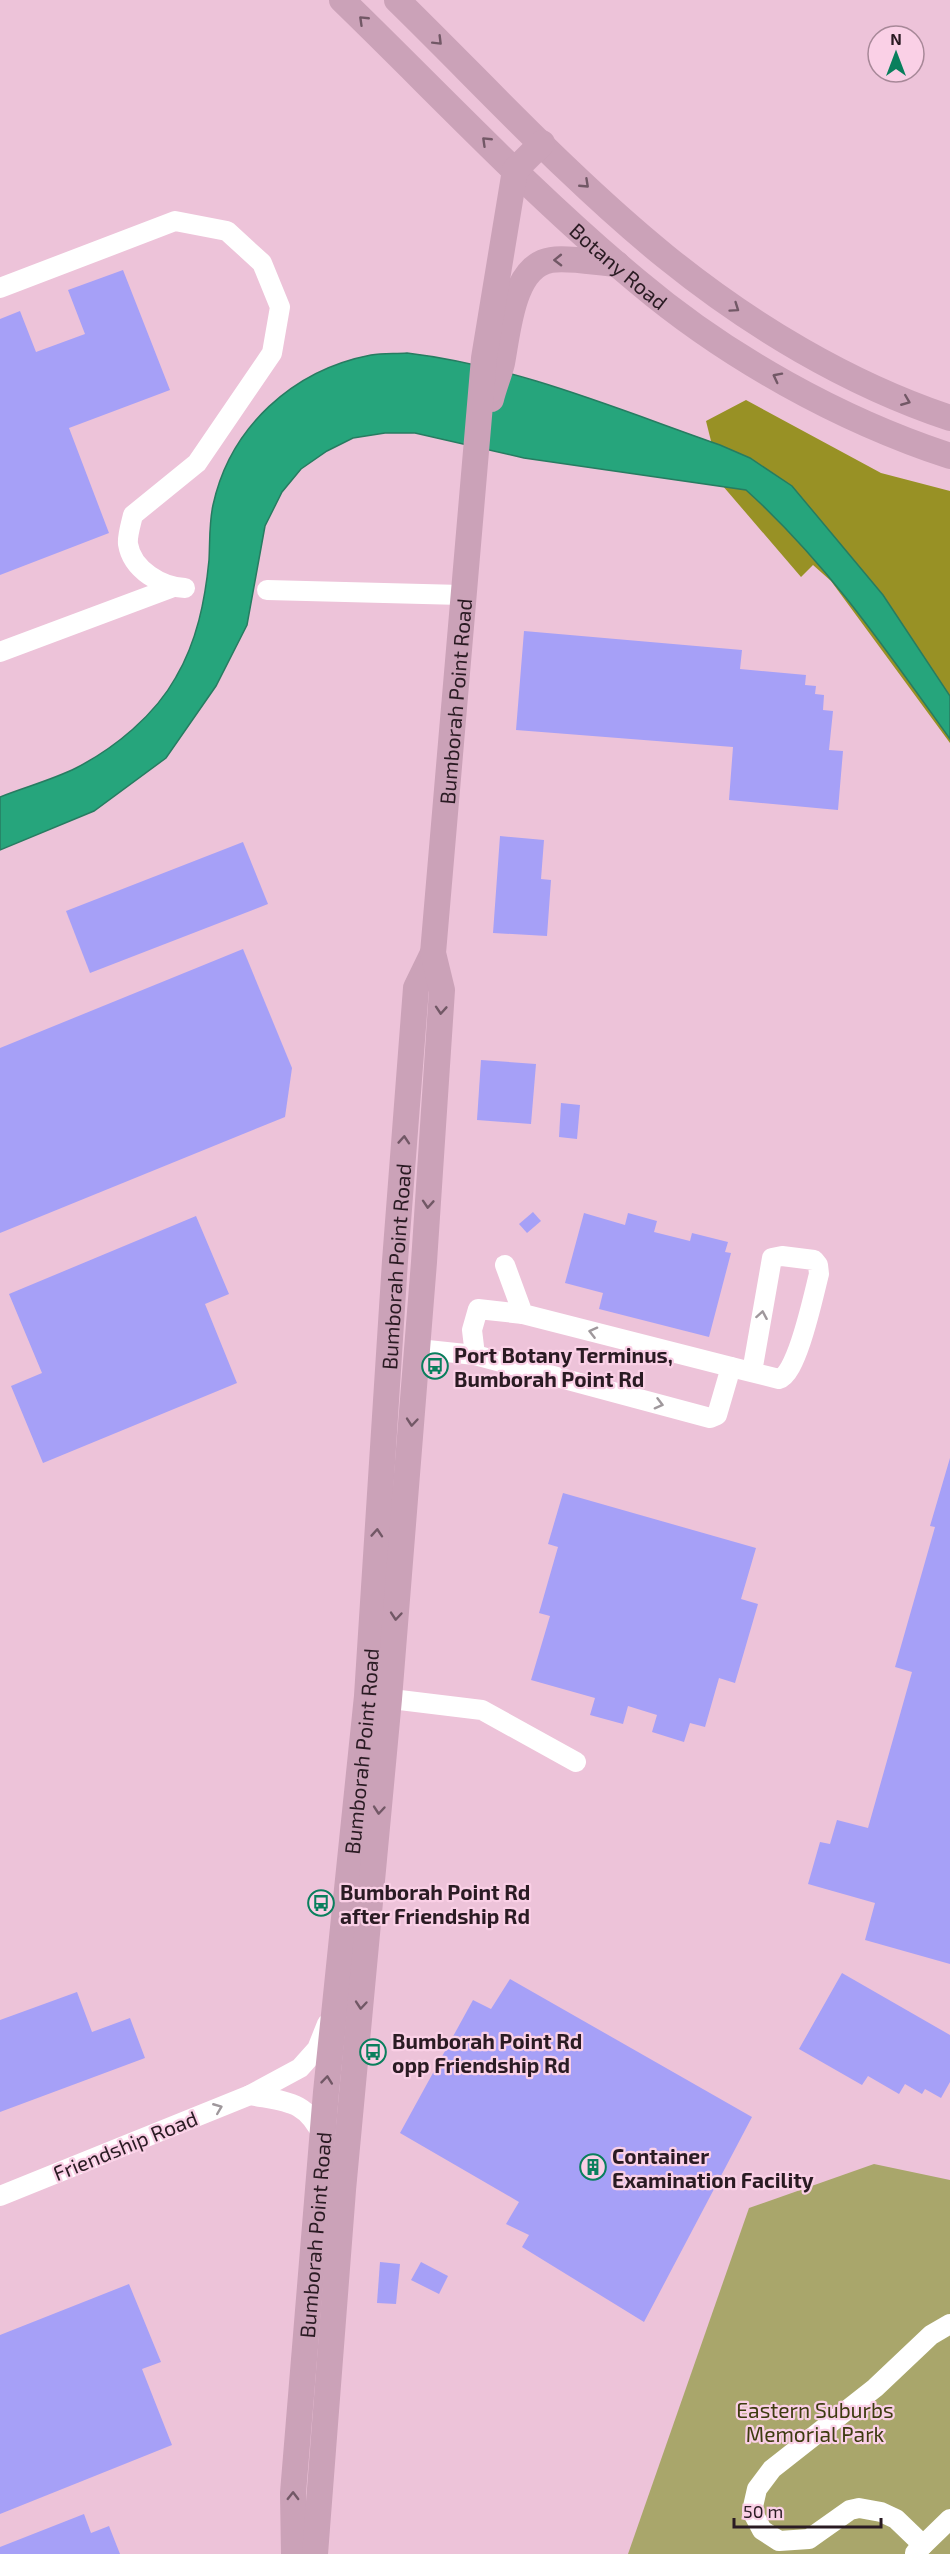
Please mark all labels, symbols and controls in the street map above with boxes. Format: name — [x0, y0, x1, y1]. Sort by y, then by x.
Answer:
one-way arrow — [359, 17, 370, 28]
north arrow — [866, 24, 926, 84]
text: N — [890, 29, 902, 48]
one-way arrow — [431, 34, 442, 45]
one-way arrow — [482, 138, 493, 149]
one-way arrow — [577, 176, 588, 187]
street label: Botany Road — [565, 217, 673, 314]
one-way arrow — [554, 254, 563, 266]
one-way arrow — [728, 301, 739, 312]
one-way arrow — [772, 373, 783, 385]
one-way arrow — [899, 394, 910, 406]
street label: Bumborah Point Road — [433, 597, 476, 805]
one-way arrow — [435, 1005, 448, 1014]
one-way arrow — [397, 1135, 410, 1144]
street label: Bumborah Point Road — [376, 1162, 415, 1370]
one-way arrow — [422, 1200, 435, 1209]
one-way arrow — [755, 1310, 768, 1320]
one-way arrow — [588, 1327, 599, 1339]
place label: Port Botany Terminus, Bumborah Point Rd — [454, 1342, 673, 1391]
bus stop icon: Port Botany Terminus, Bumborah Point Rd — [420, 1351, 450, 1381]
one-way arrow — [653, 1397, 663, 1409]
one-way arrow — [405, 1417, 418, 1426]
one-way arrow — [371, 1528, 384, 1537]
one-way arrow — [390, 1612, 403, 1621]
street label: Bumborah Point Road — [338, 1647, 383, 1855]
one-way arrow — [373, 1806, 386, 1815]
place label: Bumborah Point Rd after Friendship Rd — [340, 1879, 530, 1928]
bus stop icon: Bumborah Point Rd after Friendship Rd — [306, 1888, 336, 1918]
one-way arrow — [355, 2000, 368, 2009]
place label: Bumborah Point Rd opp Friendship Rd — [392, 2028, 582, 2077]
bus stop icon: Bumborah Point Rd opp Friendship Rd — [358, 2037, 388, 2067]
one-way arrow — [320, 2076, 333, 2085]
one-way arrow — [212, 2103, 223, 2115]
street label: Friendship Road — [49, 2105, 201, 2185]
street label: Bumborah Point Road — [293, 2131, 335, 2339]
place label: Container Examination Facility — [612, 2143, 814, 2193]
building icon: Container Examination Facility — [578, 2152, 608, 2182]
park label: Eastern Suburbs Memorial Park — [736, 2397, 894, 2446]
one-way arrow — [287, 2491, 300, 2500]
scale bar — [734, 2491, 881, 2529]
text: 50 m — [743, 2500, 783, 2522]

